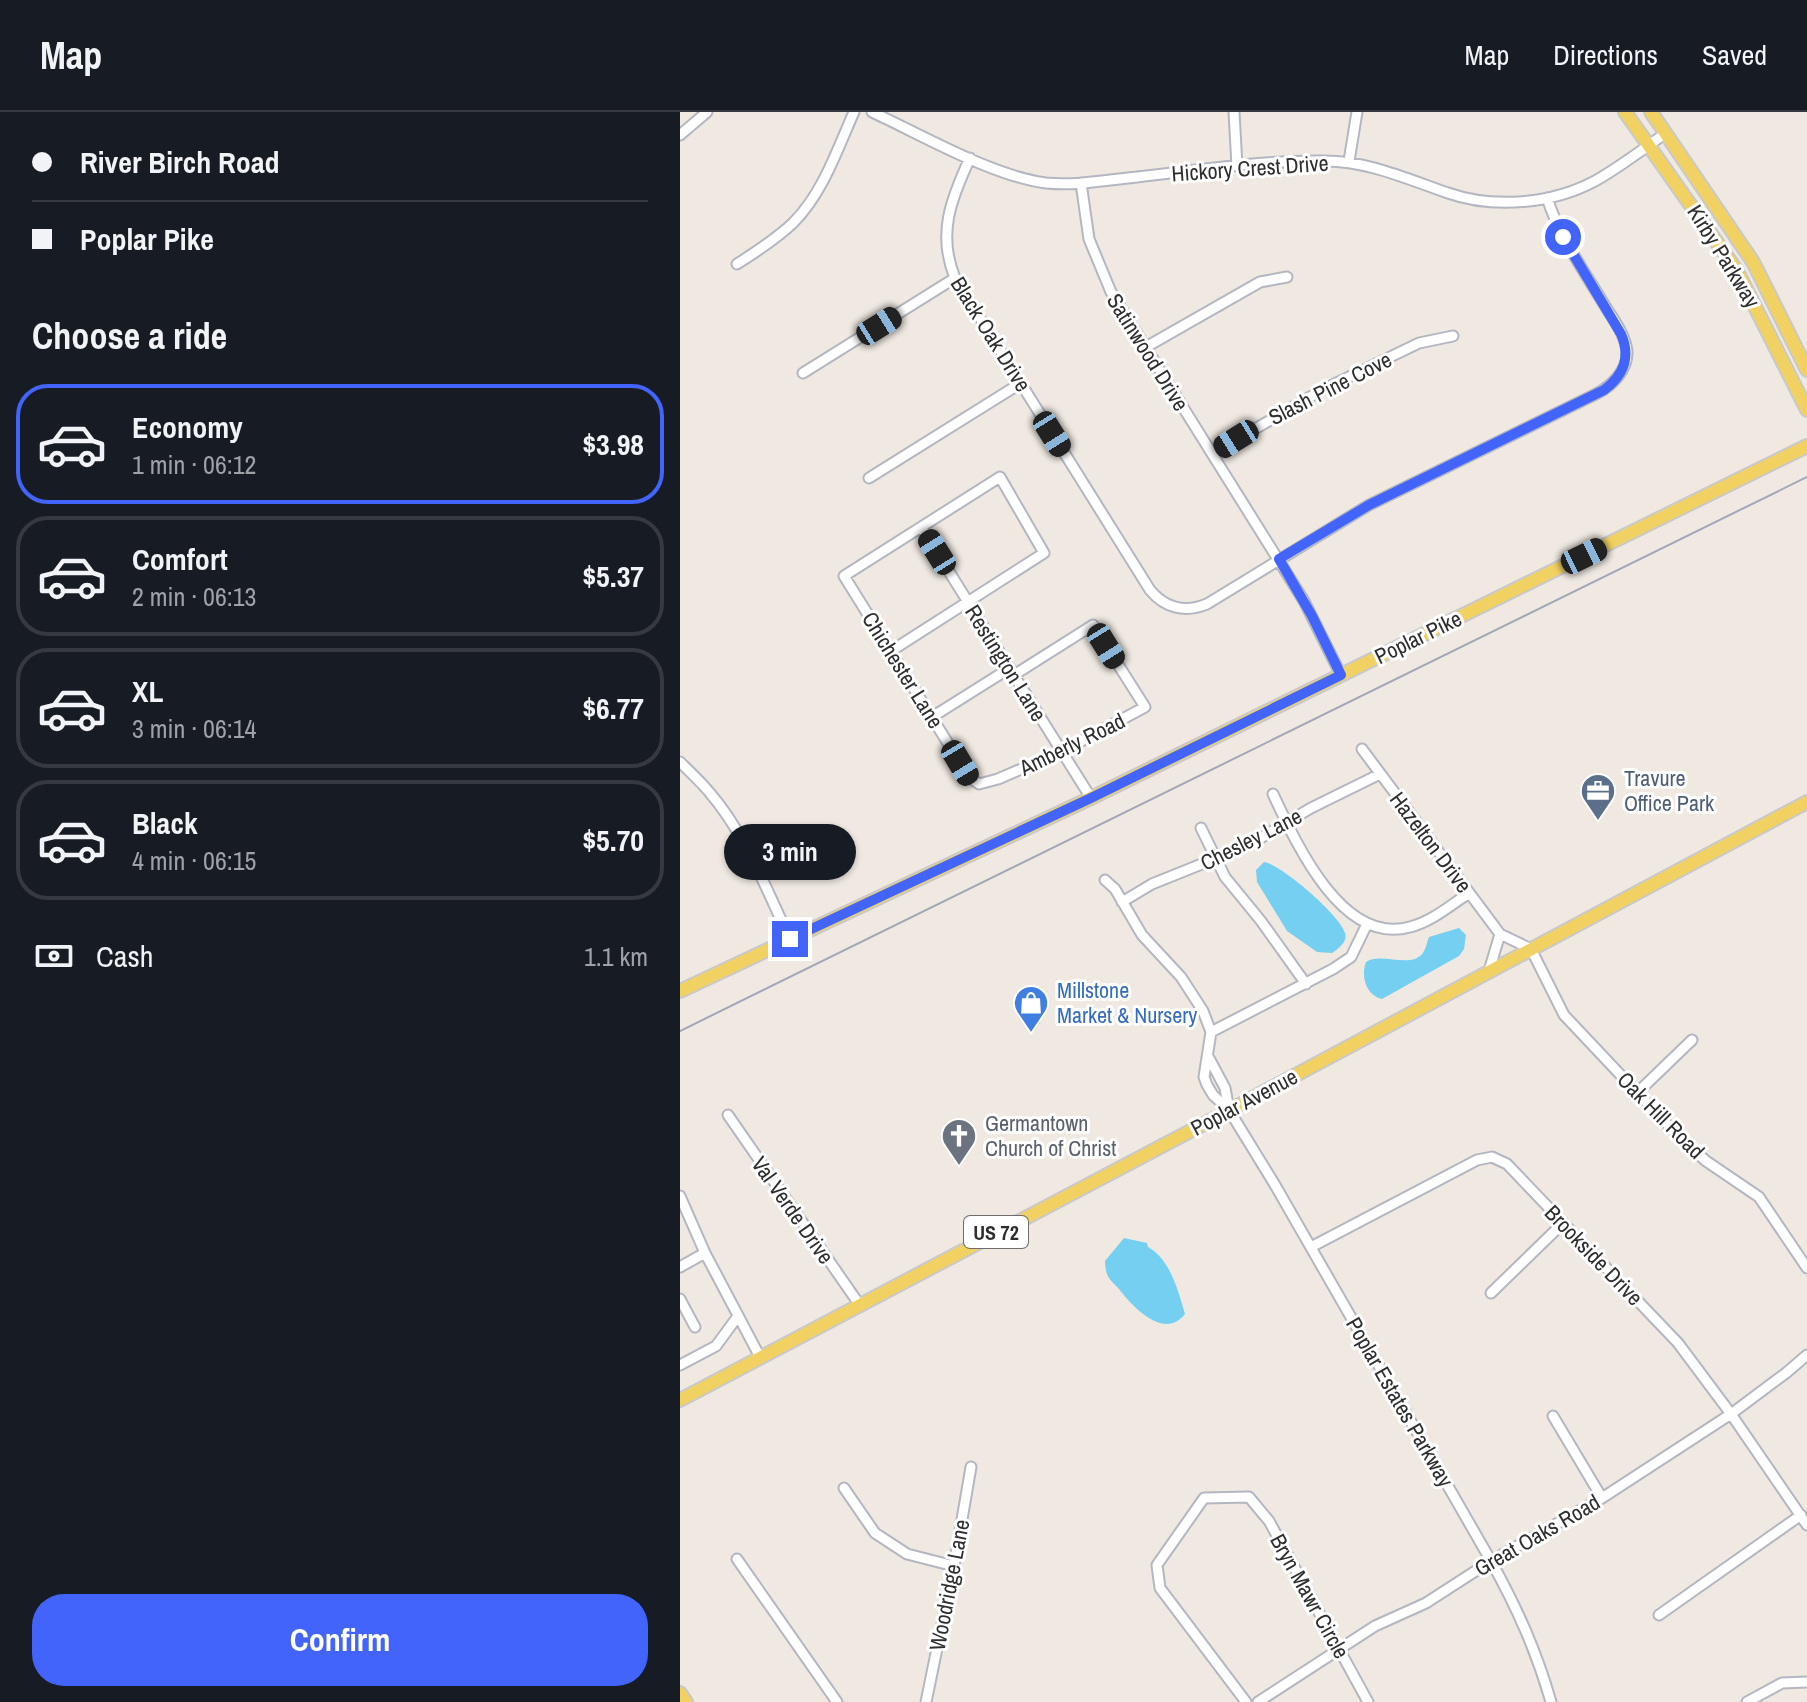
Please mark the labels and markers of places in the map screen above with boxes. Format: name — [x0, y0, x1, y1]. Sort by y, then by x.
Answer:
place label: Travure Office Park — [1624, 763, 1715, 818]
office icon: Travure Office Park — [1579, 772, 1617, 822]
place label: Millstone Market & Nursery — [1057, 975, 1197, 1030]
shop icon: Millstone Market & Nursery — [1012, 984, 1050, 1034]
place label: Germantown Church of Christ — [985, 1108, 1116, 1163]
church icon: Germantown Church of Christ — [940, 1117, 978, 1167]

